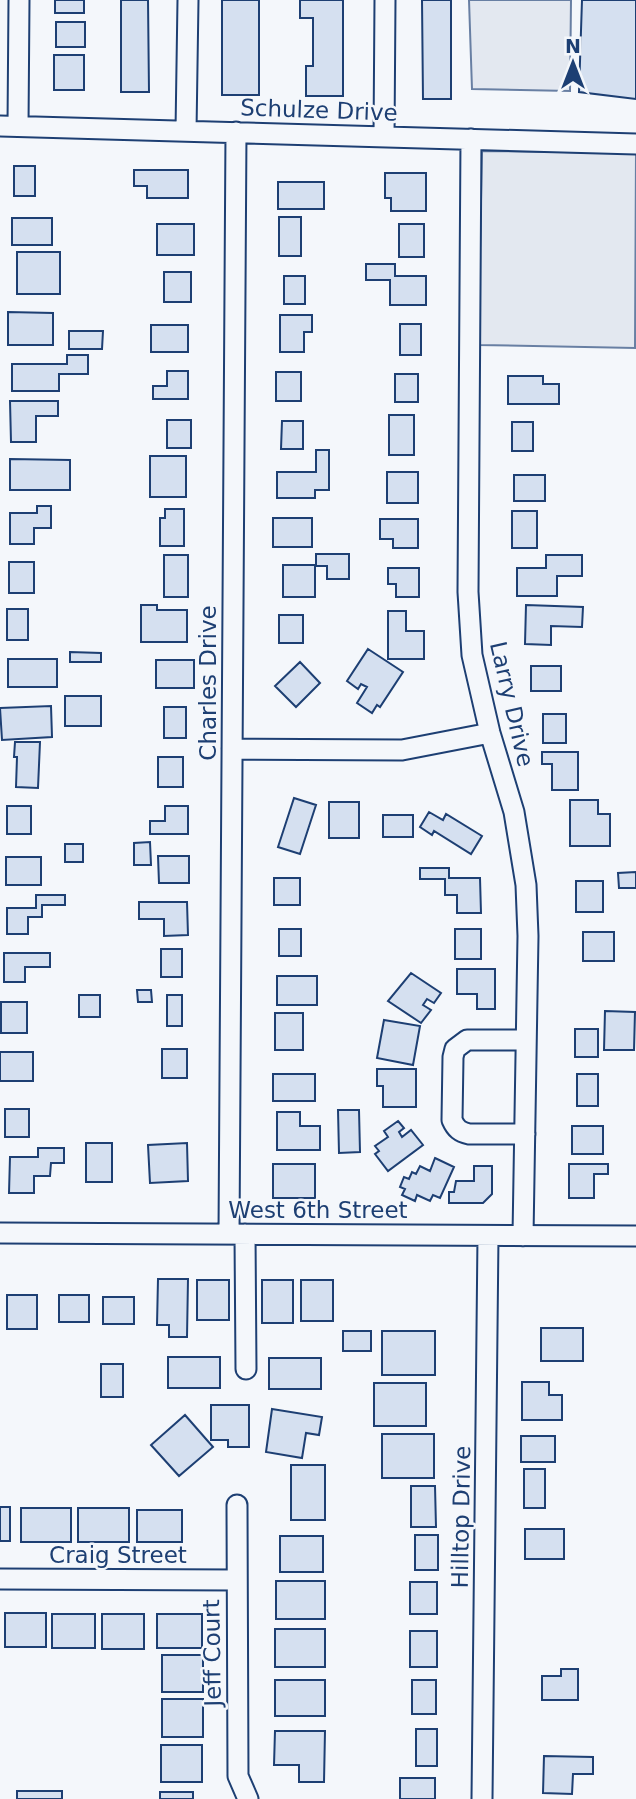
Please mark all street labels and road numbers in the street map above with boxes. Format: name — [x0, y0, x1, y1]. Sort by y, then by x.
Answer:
street label: Schulze Drive — [240, 94, 398, 126]
street label: Charles Drive — [195, 605, 221, 761]
street label: Larry Drive — [485, 639, 539, 769]
street label: West 6th Street — [228, 1197, 408, 1223]
street label: Hilltop Drive — [447, 1445, 475, 1589]
street label: Craig Street — [49, 1542, 187, 1568]
street label: Jeff Court — [198, 1599, 226, 1709]

